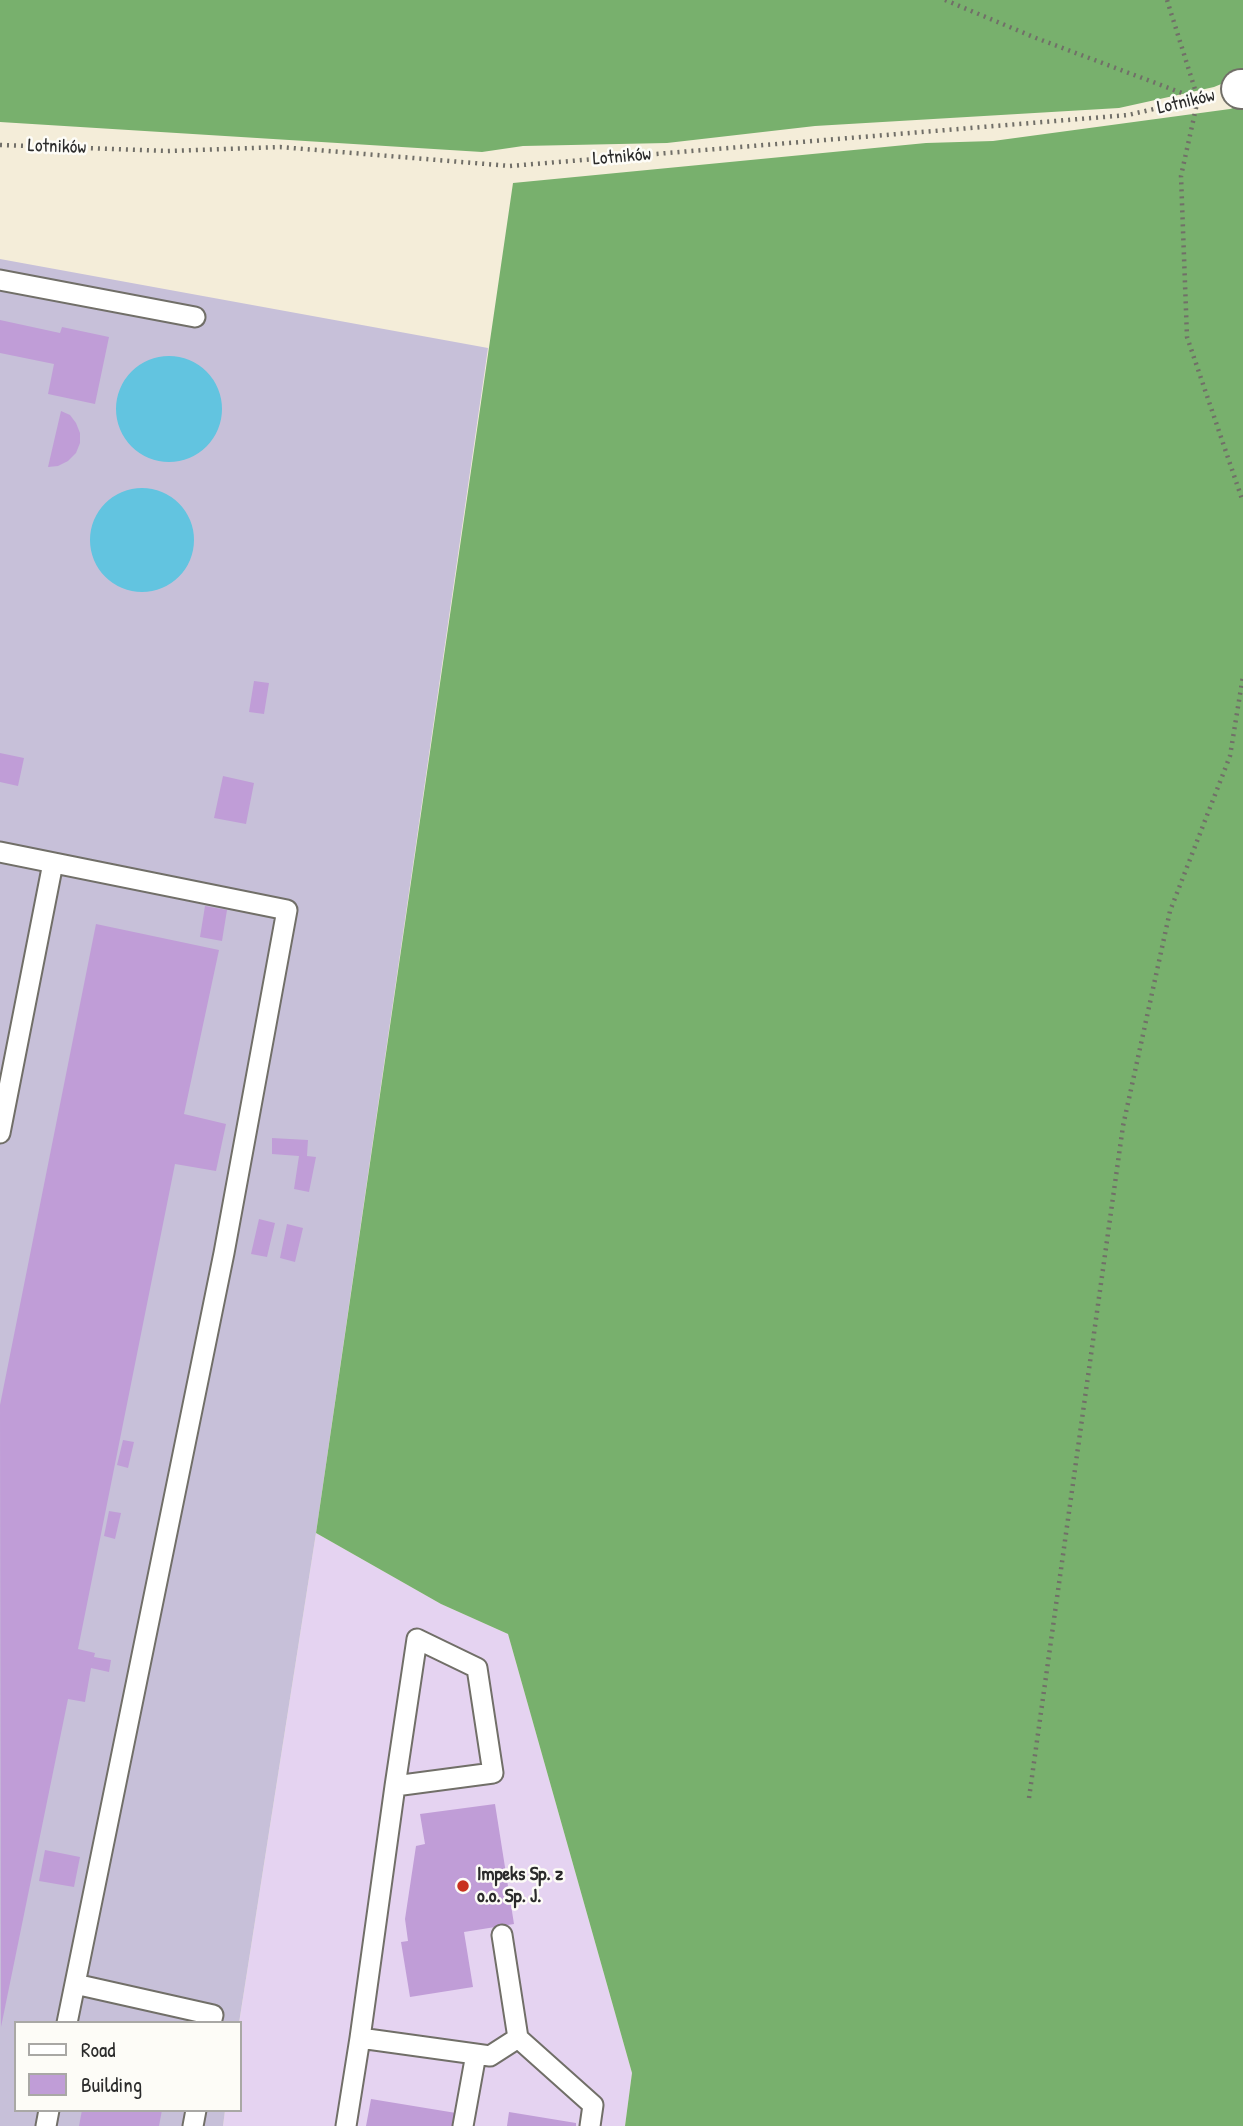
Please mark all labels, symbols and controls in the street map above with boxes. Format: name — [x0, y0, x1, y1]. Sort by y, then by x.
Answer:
street label: Lotników — [1155, 84, 1217, 120]
street label: Lotników — [27, 135, 87, 159]
street label: Lotników — [592, 143, 652, 171]
place label: Impeks Sp. z o.o. Sp. J. — [477, 1864, 563, 1908]
marker: Impeks Sp. z o.o. Sp. J. — [455, 1878, 471, 1894]
legend — [14, 2021, 242, 2112]
text: Road — [81, 2035, 115, 2064]
text: Building — [81, 2070, 142, 2099]

